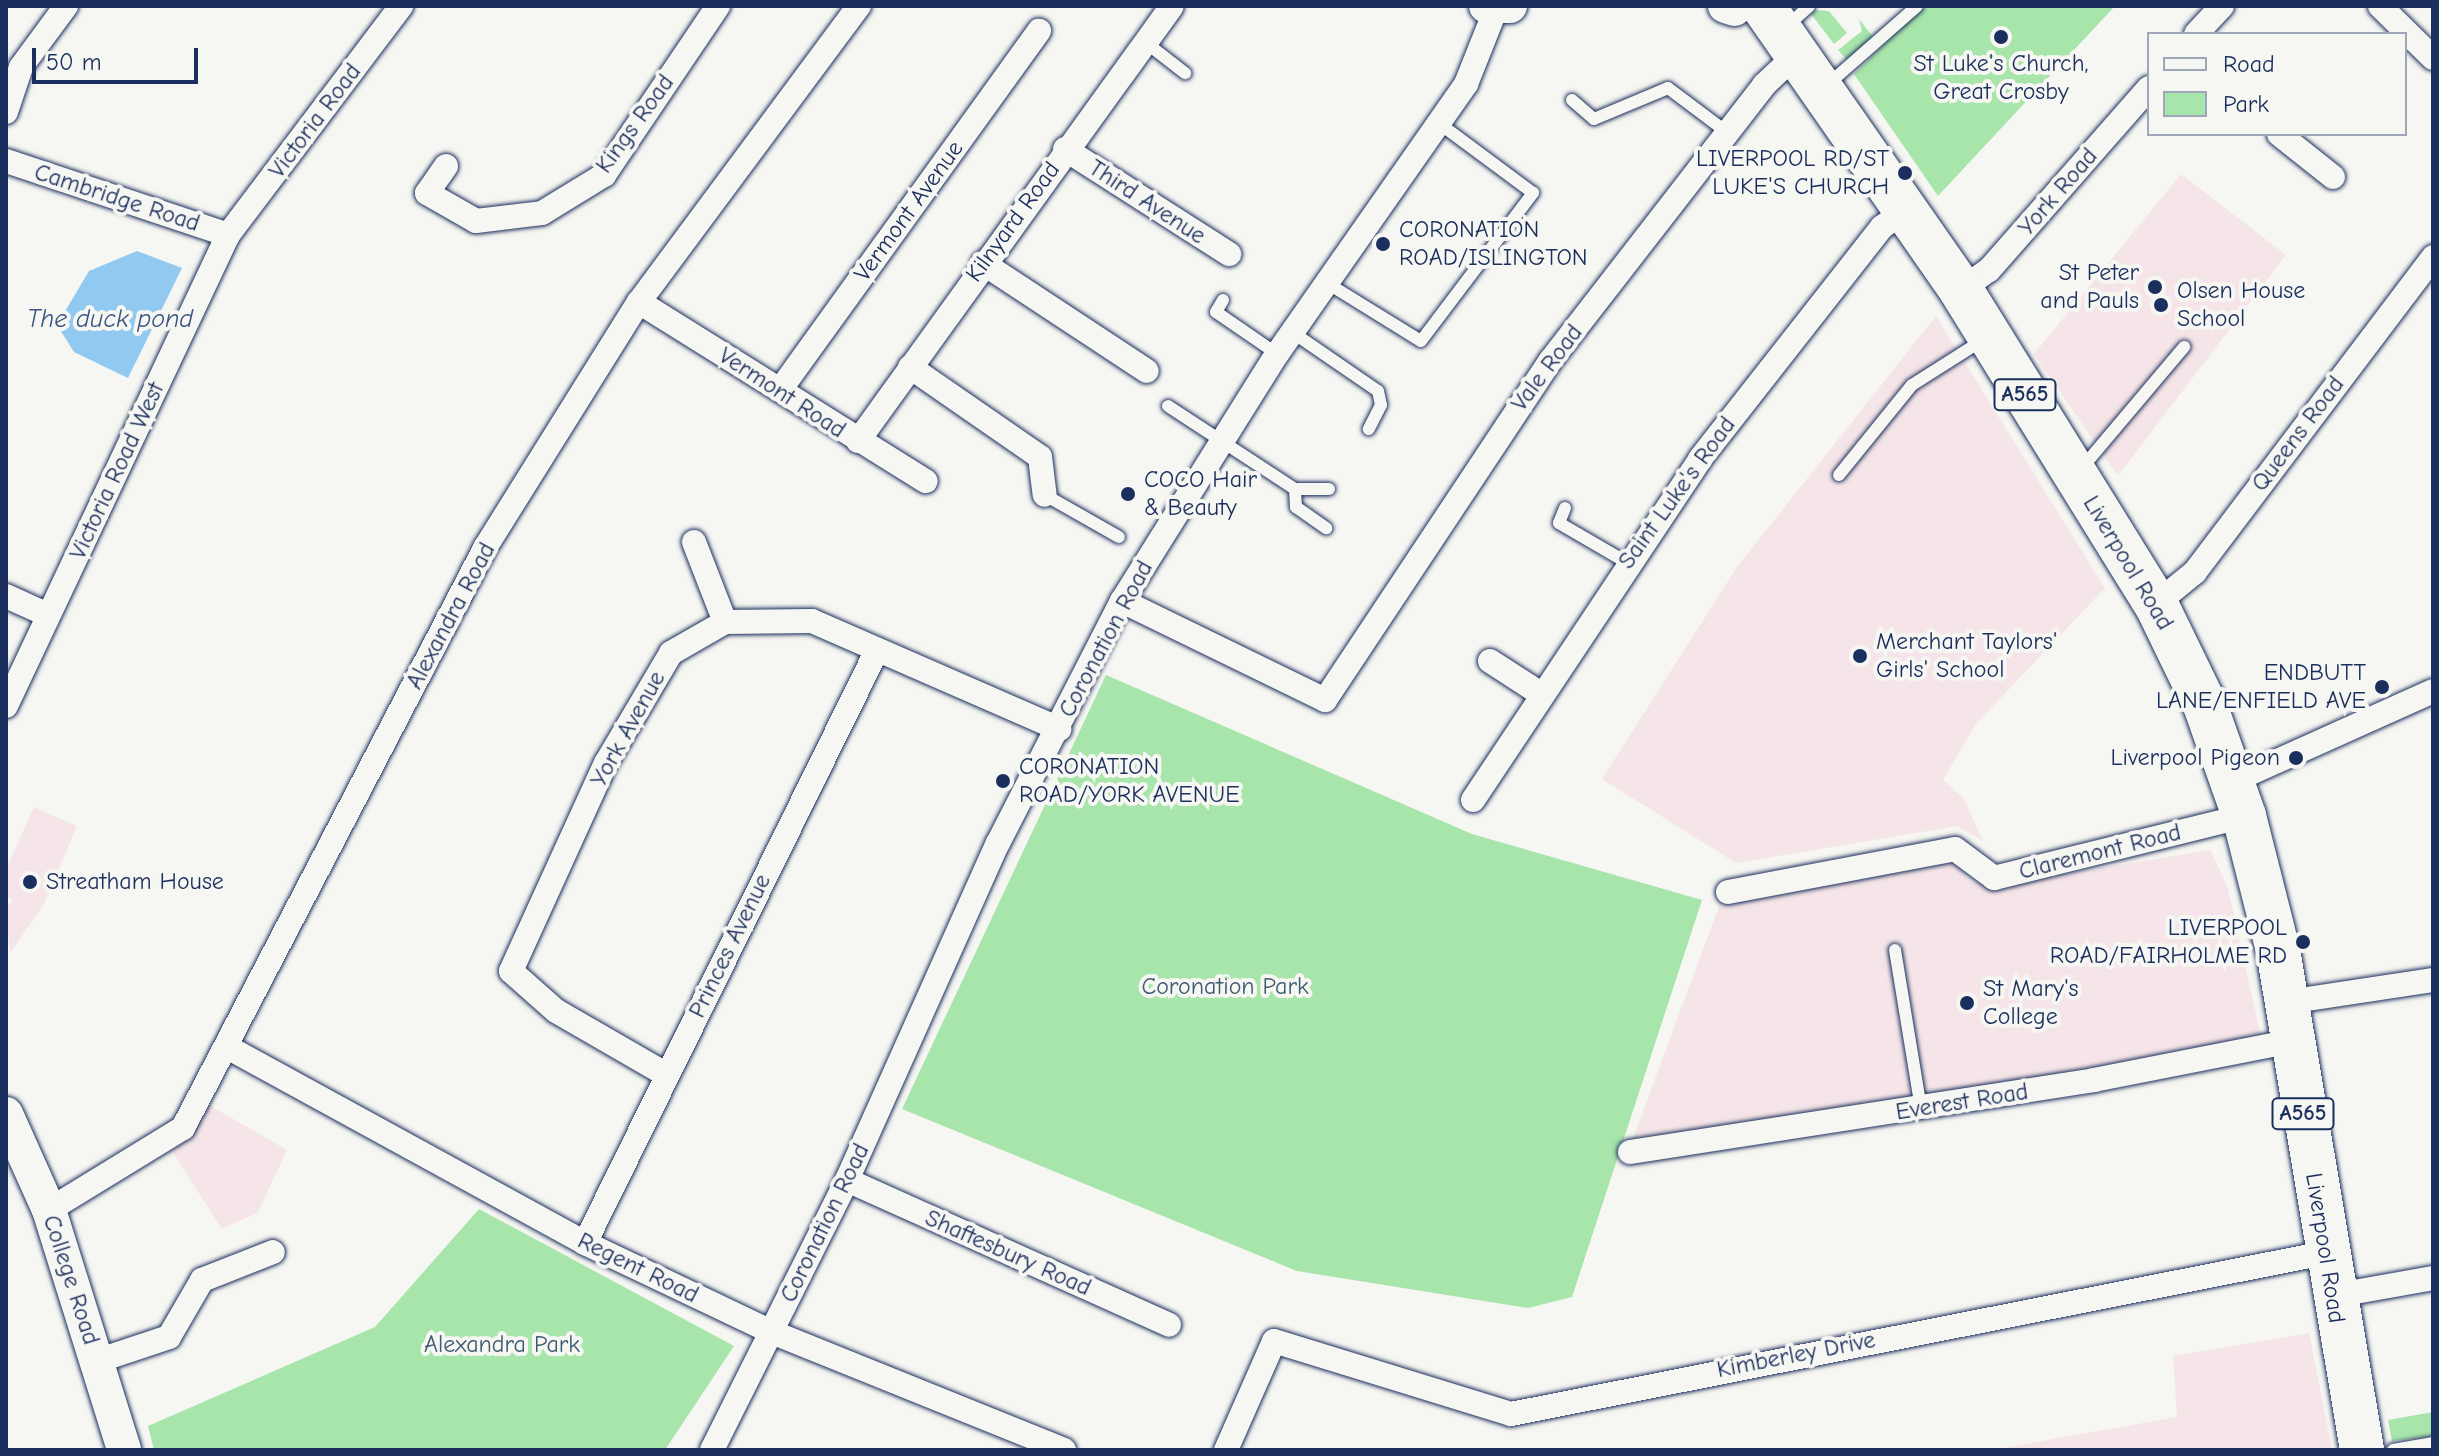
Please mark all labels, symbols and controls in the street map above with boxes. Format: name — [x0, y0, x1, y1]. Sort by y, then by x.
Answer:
marker: St Luke's Church, Great Crosby — [1992, 28, 2010, 46]
scale bar — [36, 32, 202, 82]
legend — [2147, 32, 2407, 136]
text: 50 m — [46, 48, 102, 76]
place label: St Luke's Church, Great Crosby — [1914, 50, 2088, 106]
text: Road — [2223, 50, 2275, 78]
street label: Victoria Road — [263, 58, 367, 184]
street label: Kings Road — [590, 69, 680, 179]
text: Park — [2223, 90, 2269, 118]
street label: Vermont Avenue — [848, 135, 970, 287]
street label: York Road — [2012, 142, 2104, 242]
place label: LIVERPOOL RD/ST LUKE'S CHURCH — [1696, 145, 1889, 201]
street label: Third Avenue — [1083, 154, 1211, 250]
street label: Kilnyard Road — [960, 156, 1066, 288]
street label: Cambridge Road — [31, 158, 203, 238]
marker: LIVERPOOL RD/ST LUKE'S CHURCH — [1896, 164, 1914, 182]
place label: CORONATION ROAD/ISLINGTON — [1399, 216, 1588, 272]
marker: CORONATION ROAD/ISLINGTON — [1374, 235, 1392, 253]
place label: St Peter and Pauls — [2040, 259, 2139, 315]
place label: Olsen House School — [2177, 277, 2305, 333]
marker: St Peter and Pauls — [2146, 278, 2164, 296]
marker: Olsen House School — [2152, 296, 2170, 314]
water label: The duck pond — [27, 304, 193, 336]
street label: Vale Road — [1505, 319, 1589, 417]
street label: Vermont Road — [713, 341, 851, 445]
street label: Queens Road — [2245, 371, 2351, 497]
road number: A565 — [1993, 377, 2057, 413]
street label: Victoria Road West — [63, 378, 171, 564]
street label: Saint Luke's Road — [1612, 411, 1742, 575]
place label: COCO Hair & Beauty — [1144, 466, 1257, 522]
marker: COCO Hair & Beauty — [1119, 485, 1137, 503]
street label: Liverpool Road — [2077, 491, 2179, 635]
street label: Alexandra Road — [400, 538, 502, 694]
street label: Coronation Road — [1053, 556, 1159, 722]
place label: Merchant Taylors' Girls' School — [1876, 628, 2057, 684]
marker: Merchant Taylors' Girls' School — [1851, 647, 1869, 665]
place label: ENDBUTT LANE/ENFIELD AVE — [2156, 659, 2366, 715]
street label: York Avenue — [584, 666, 672, 792]
marker: ENDBUTT LANE/ENFIELD AVE — [2373, 678, 2391, 696]
place label: Liverpool Pigeon — [2110, 744, 2280, 772]
marker: Liverpool Pigeon — [2287, 749, 2305, 767]
place label: CORONATION ROAD/YORK AVENUE — [1019, 753, 1240, 809]
marker: CORONATION ROAD/YORK AVENUE — [994, 772, 1012, 790]
street label: Claremont Road — [2016, 818, 2184, 886]
place label: Streatham House — [46, 868, 224, 896]
street label: Princes Avenue — [683, 869, 777, 1023]
marker: Streatham House — [21, 873, 39, 891]
place label: LIVERPOOL ROAD/FAIRHOLME RD — [2050, 914, 2287, 970]
marker: LIVERPOOL ROAD/FAIRHOLME RD — [2294, 933, 2312, 951]
park label: Coronation Park — [1141, 973, 1309, 1001]
place label: St Mary's College — [1983, 975, 2079, 1031]
marker: St Mary's College — [1958, 994, 1976, 1012]
street label: Everest Road — [1894, 1077, 2030, 1127]
road number: A565 — [2271, 1096, 2335, 1132]
street label: Coronation Road — [774, 1139, 876, 1307]
street label: Liverpool Road — [2299, 1171, 2351, 1325]
street label: Shaftesbury Road — [921, 1204, 1095, 1302]
street label: College Road — [37, 1212, 105, 1348]
street label: Regent Road — [573, 1226, 703, 1310]
street label: Kimberley Drive — [1714, 1326, 1878, 1384]
park label: Alexandra Park — [424, 1331, 580, 1359]

